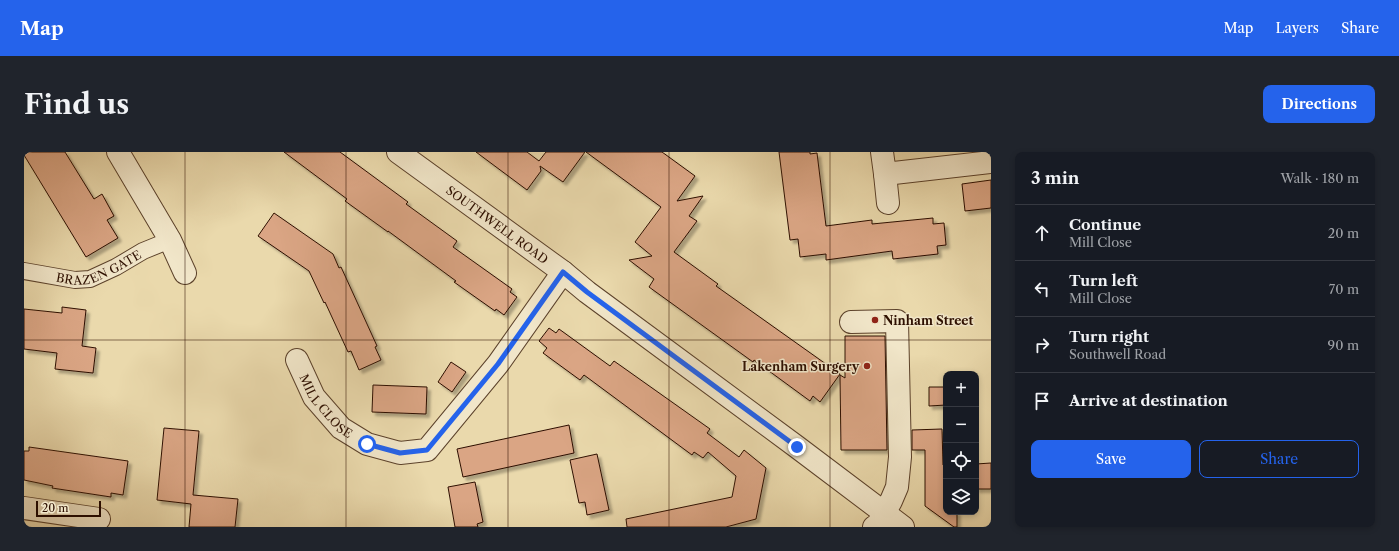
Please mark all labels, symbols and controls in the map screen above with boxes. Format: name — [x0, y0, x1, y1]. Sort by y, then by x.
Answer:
text: Map — [20, 17, 64, 40]
text: Map — [1223, 19, 1253, 37]
text: Layers — [1275, 19, 1319, 37]
text: Share — [1341, 19, 1379, 37]
button: Directions — [1263, 85, 1375, 123]
text: Find us — [24, 87, 129, 121]
text: 3 min — [1031, 168, 1080, 188]
text: Walk · 180 m — [1280, 170, 1359, 186]
street label: SOUTHWELL ROAD — [443, 182, 552, 267]
text: Continue — [1069, 215, 1141, 234]
icon: ahead — [1031, 222, 1053, 244]
text: 20 m — [1328, 225, 1359, 241]
text: Mill Close — [1069, 234, 1132, 250]
street label: BRAZEN GATE — [55, 246, 144, 288]
text: Turn left — [1069, 271, 1138, 290]
icon: left — [1031, 278, 1053, 300]
text: 70 m — [1329, 281, 1359, 297]
text: Mill Close — [1069, 290, 1132, 306]
place label: Ninham Street — [883, 313, 974, 328]
marker: Ninham Street — [870, 315, 880, 325]
text: Turn right — [1069, 327, 1149, 346]
icon: right — [1031, 334, 1053, 356]
text: 90 m — [1328, 337, 1359, 353]
text: Southwell Road — [1069, 346, 1166, 362]
place label: Lakenham Surgery — [742, 359, 860, 374]
marker: Lakenham Surgery — [862, 361, 872, 371]
street label: MILL CLOSE — [297, 371, 355, 441]
map controls — [943, 371, 979, 515]
button: + — [943, 371, 979, 407]
icon: arrive — [1031, 390, 1053, 412]
text: Arrive at destination — [1069, 391, 1228, 410]
button: − — [943, 407, 979, 443]
route start — [358, 435, 376, 453]
route end — [788, 438, 806, 456]
button: Save — [1031, 440, 1191, 478]
button: Share — [1199, 440, 1359, 478]
button: locate — [943, 443, 979, 479]
button: layers — [943, 479, 979, 515]
scale bar — [36, 499, 101, 518]
text: 20 m — [42, 501, 68, 515]

